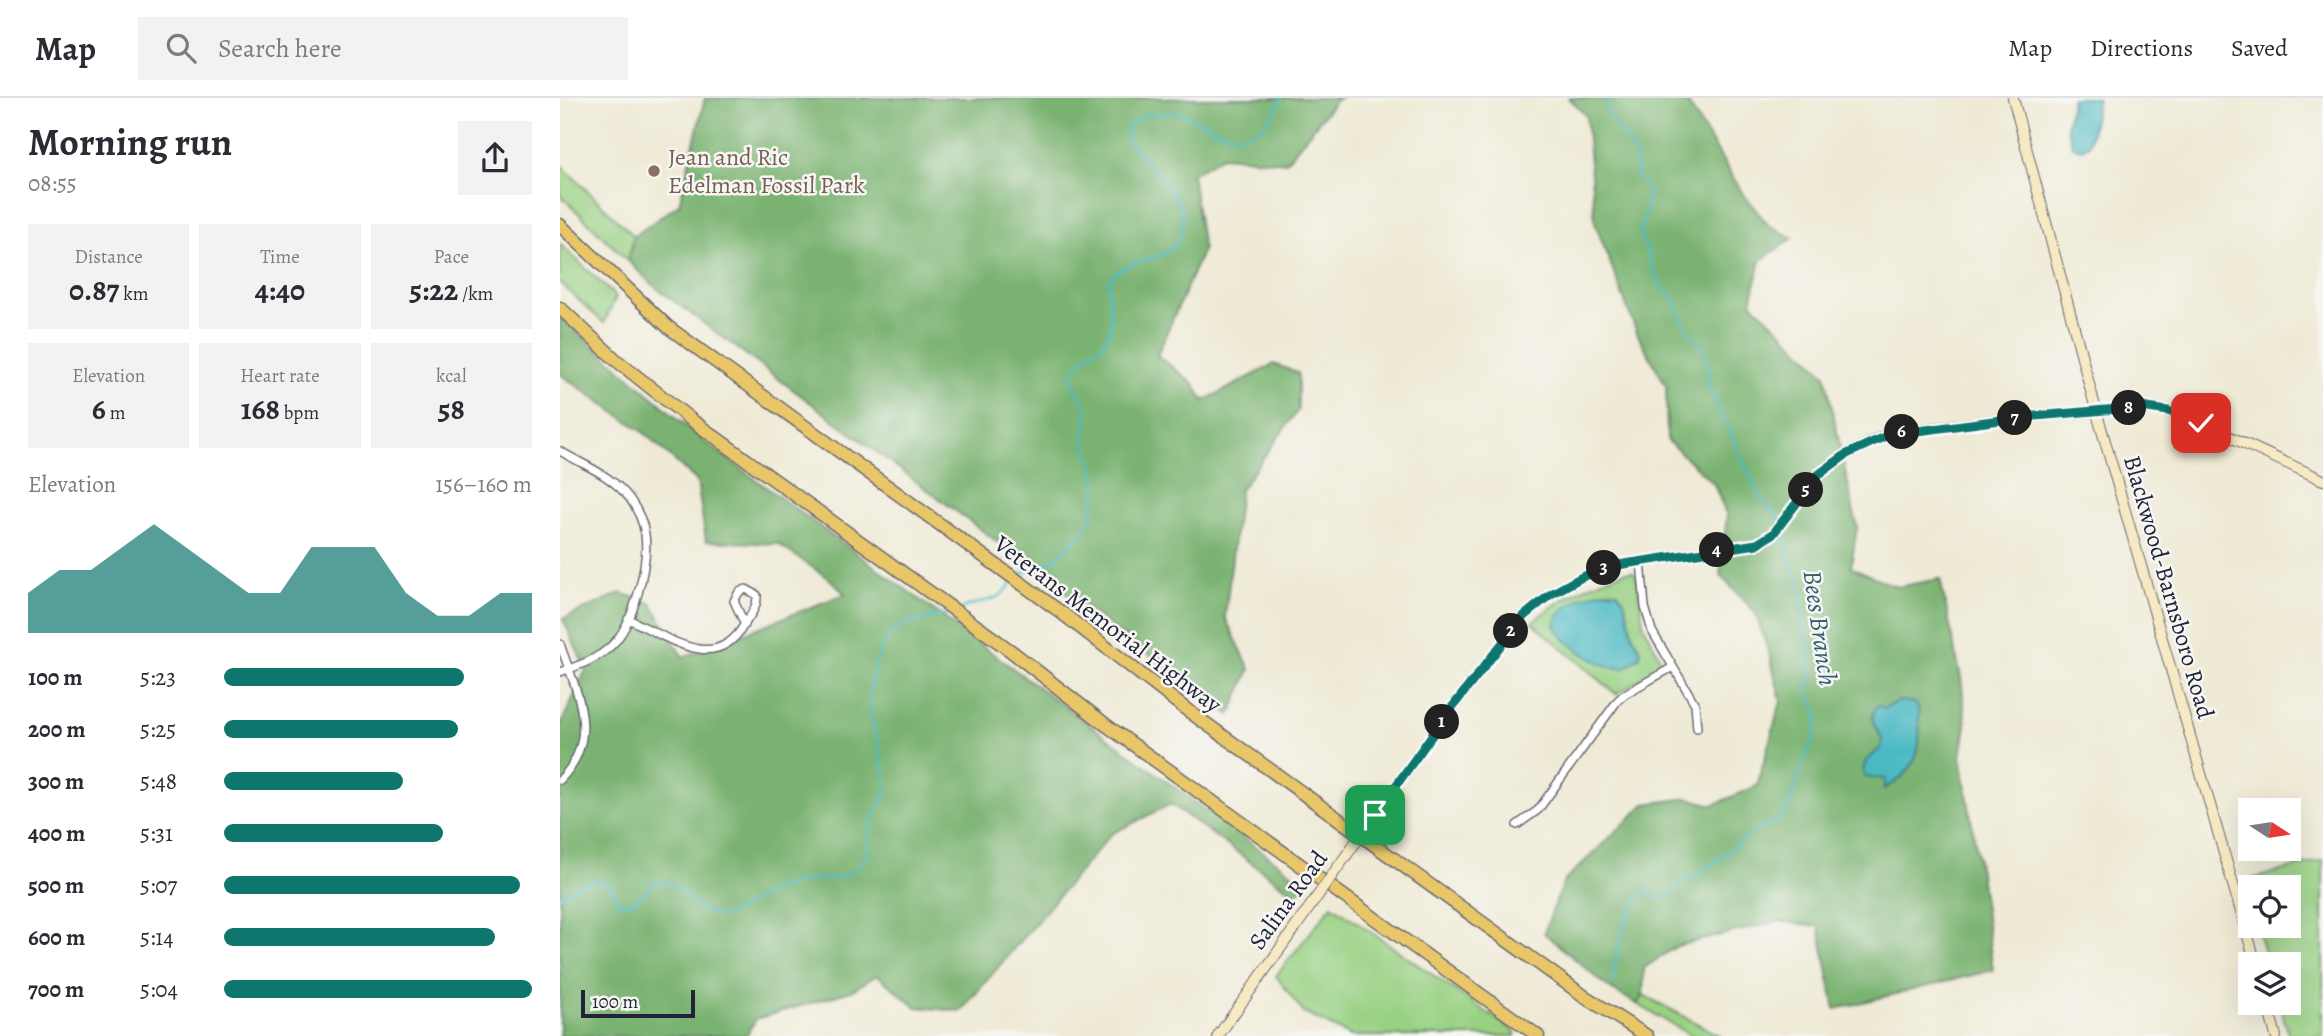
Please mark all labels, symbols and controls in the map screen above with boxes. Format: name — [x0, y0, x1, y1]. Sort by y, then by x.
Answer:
search box — [138, 17, 628, 80]
text: Map — [35, 26, 96, 71]
icon: search — [162, 29, 200, 67]
text: Search here — [218, 31, 342, 66]
text: Map — [2008, 32, 2052, 64]
text: Directions — [2090, 32, 2193, 64]
text: Saved — [2231, 32, 2288, 64]
text: Morning run — [28, 116, 232, 168]
button: share — [458, 121, 532, 195]
place label: Jean and Ric Edelman Fossil Park — [668, 141, 865, 201]
marker: Jean and Ric Edelman Fossil Park — [646, 163, 662, 179]
text: 08:55 — [28, 168, 77, 199]
text: Distance — [75, 244, 143, 270]
text: Time — [260, 244, 300, 270]
text: Pace — [434, 244, 469, 270]
text: 0.87 — [69, 270, 119, 310]
text: 4:40 — [255, 270, 305, 310]
text: 5:22 — [409, 270, 458, 310]
text: km — [119, 281, 148, 307]
text: /km — [458, 281, 493, 307]
text: Elevation — [72, 363, 145, 389]
text: Heart rate — [240, 363, 320, 389]
text: kcal — [436, 363, 467, 389]
text: 6 — [92, 389, 106, 429]
text: 168 — [241, 389, 280, 429]
text: 58 — [438, 389, 465, 429]
pin: 8 — [2112, 390, 2146, 426]
pin — [2171, 393, 2231, 453]
text: 8 — [2124, 394, 2133, 420]
text: m — [106, 400, 125, 426]
text: bpm — [280, 400, 319, 426]
pin: 7 — [1998, 400, 2032, 436]
text: 7 — [2010, 404, 2019, 430]
icon: check — [2182, 404, 2220, 442]
pin: 6 — [1884, 414, 1920, 450]
text: 6 — [1897, 418, 1906, 444]
street label: Blackwood-Barnsboro Road — [2116, 452, 2222, 722]
text: Elevation — [28, 469, 116, 500]
text: 156–160 m — [435, 469, 532, 500]
pin: 5 — [1788, 472, 1824, 508]
text: 5 — [1801, 476, 1810, 502]
street label: Veterans Memorial Highway — [987, 527, 1229, 720]
pin: 4 — [1700, 532, 1734, 568]
text: 4 — [1712, 536, 1721, 562]
pin: 3 — [1586, 550, 1622, 586]
text: 3 — [1599, 554, 1608, 580]
water label: Bees Branch — [1795, 568, 1845, 688]
pin: 2 — [1494, 614, 1528, 648]
text: 2 — [1506, 617, 1515, 643]
text: 100 m — [28, 662, 83, 693]
text: 5:23 — [140, 662, 176, 693]
pin: 1 — [1424, 704, 1460, 740]
text: 1 — [1438, 708, 1445, 734]
text: 200 m — [28, 714, 86, 745]
text: 5:25 — [140, 714, 176, 745]
text: 300 m — [28, 766, 84, 797]
text: 5:48 — [140, 766, 177, 797]
pin — [1345, 785, 1405, 845]
icon: arrive — [1356, 796, 1394, 834]
north arrow — [2238, 798, 2301, 861]
map controls — [2238, 798, 2301, 1015]
text: 400 m — [28, 818, 85, 849]
text: 5:31 — [140, 818, 173, 849]
street label: Salina Road — [1241, 844, 1335, 956]
text: 500 m — [28, 870, 84, 901]
text: 5:07 — [140, 870, 177, 901]
button: locate — [2238, 875, 2301, 938]
text: 600 m — [28, 922, 85, 953]
text: 5:14 — [140, 922, 174, 953]
button: layers — [2238, 952, 2301, 1015]
text: 700 m — [28, 974, 84, 1005]
text: 5:04 — [140, 974, 178, 1005]
scale bar — [581, 987, 695, 1019]
text: 100 m — [592, 989, 638, 1015]

